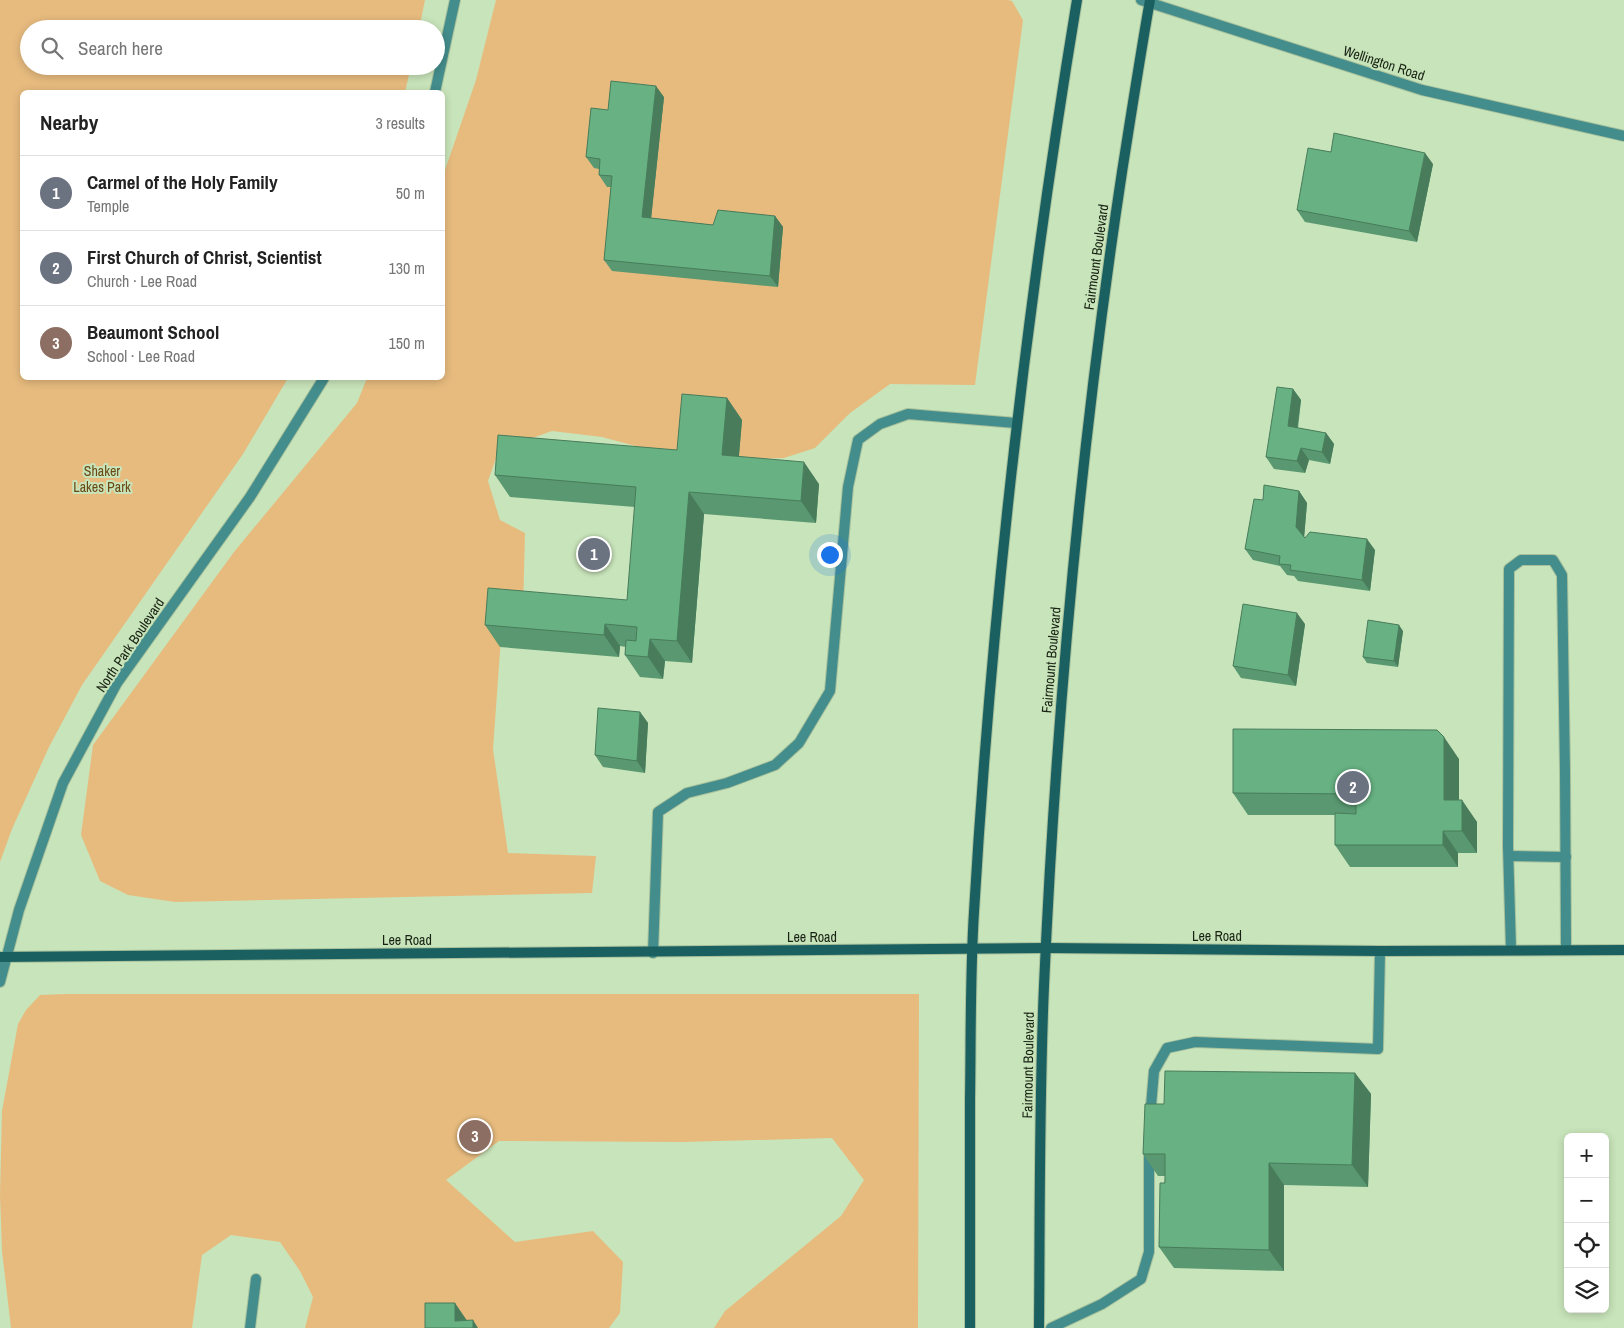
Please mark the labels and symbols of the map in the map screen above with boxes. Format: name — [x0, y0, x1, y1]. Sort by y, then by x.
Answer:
street label: Wellington Road — [1341, 41, 1427, 85]
street label: Fairmount Boulevard — [1080, 203, 1112, 311]
park label: Shaker Lakes Park — [73, 462, 131, 496]
pin: 1 — [578, 535, 610, 573]
your location — [817, 542, 843, 568]
street label: North Park Boulevard — [92, 594, 168, 696]
street label: Fairmount Boulevard — [1037, 606, 1065, 714]
pin: 2 — [1337, 768, 1369, 806]
street label: Lee Road — [1192, 927, 1242, 945]
street label: Lee Road — [787, 928, 837, 946]
street label: Lee Road — [382, 931, 432, 949]
street label: Fairmount Boulevard — [1018, 1012, 1038, 1118]
pin: 3 — [459, 1117, 491, 1155]

